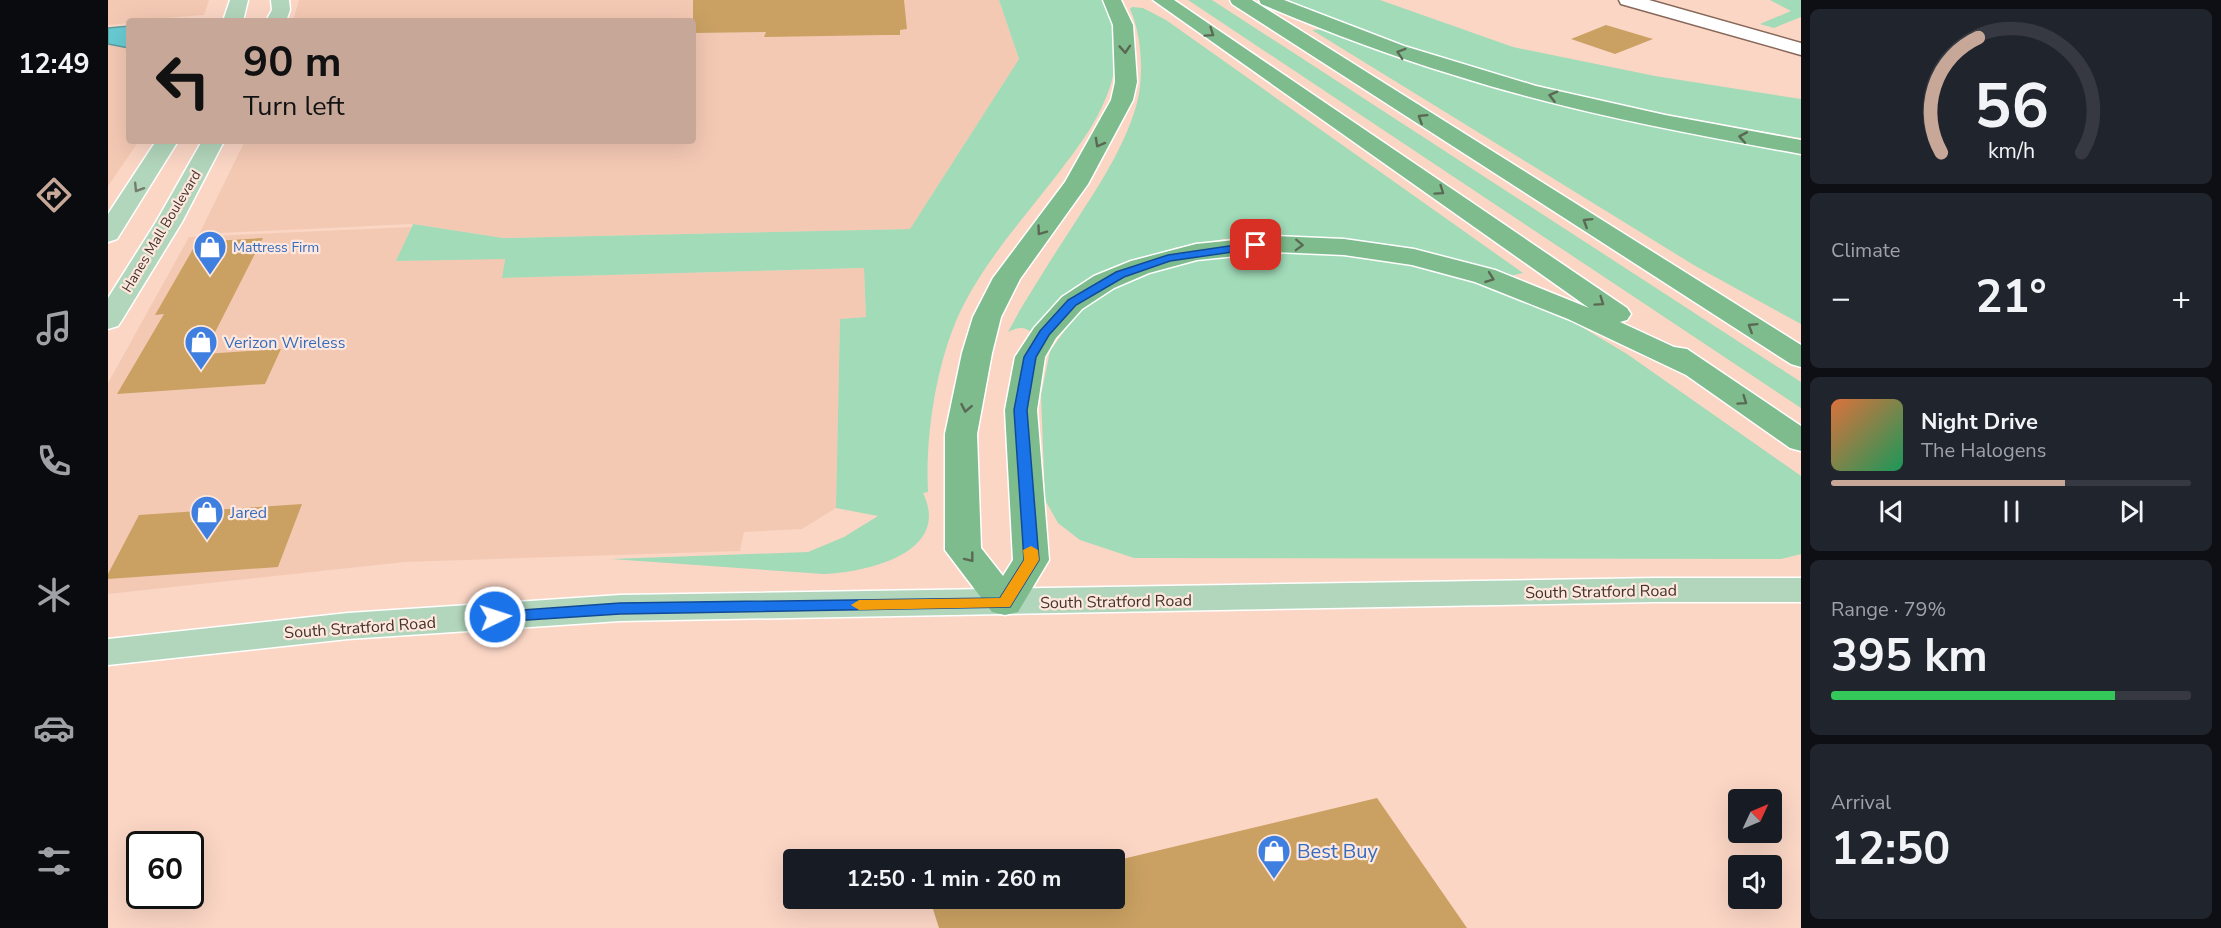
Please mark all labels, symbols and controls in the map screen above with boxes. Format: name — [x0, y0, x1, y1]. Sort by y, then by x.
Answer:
one-way arrow — [1203, 26, 1214, 37]
text: 90 m — [243, 34, 342, 91]
icon: left — [144, 42, 222, 120]
one-way arrow — [1118, 45, 1131, 54]
text: 12:49 — [18, 46, 90, 83]
one-way arrow — [1396, 48, 1407, 60]
text: 56 — [1974, 65, 2048, 150]
text: Turn left — [243, 88, 344, 125]
one-way arrow — [1548, 91, 1558, 104]
one-way arrow — [1418, 114, 1429, 125]
one-way arrow — [1739, 131, 1749, 144]
one-way arrow — [1095, 136, 1107, 147]
text: km/h — [1987, 137, 2035, 167]
street label: Hanes Mall Boulevard — [117, 167, 205, 296]
icon: directions — [33, 174, 75, 216]
one-way arrow — [134, 181, 145, 192]
one-way arrow — [1433, 184, 1444, 195]
one-way arrow — [1583, 218, 1593, 230]
pin — [1230, 219, 1281, 270]
one-way arrow — [1037, 224, 1048, 235]
icon: arrive — [1239, 228, 1272, 261]
shop icon: Mattress Firm — [192, 229, 228, 276]
text: Climate — [1831, 237, 1900, 264]
place label: Mattress Firm — [233, 238, 319, 257]
one-way arrow — [1294, 239, 1303, 251]
text: 21° — [1975, 267, 2047, 328]
one-way arrow — [1484, 271, 1495, 284]
text: − — [1831, 276, 1851, 321]
text: + — [2171, 276, 2191, 321]
one-way arrow — [1594, 295, 1605, 306]
icon: music — [33, 307, 75, 349]
one-way arrow — [1747, 323, 1758, 334]
shop icon: Verizon Wireless — [183, 324, 219, 371]
place label: Verizon Wireless — [223, 332, 345, 354]
one-way arrow — [1736, 394, 1747, 405]
one-way arrow — [960, 402, 973, 412]
text: Night Drive — [1921, 407, 2038, 437]
text: The Halogens — [1921, 437, 2046, 464]
icon: phone — [33, 440, 75, 482]
shop icon: Jared — [189, 494, 225, 541]
icon: previous — [1875, 495, 1908, 528]
icon: pause — [1995, 495, 2028, 528]
icon: next — [2115, 495, 2148, 528]
place label: Jared — [229, 502, 267, 524]
one-way arrow — [962, 551, 973, 562]
icon: climate — [33, 574, 75, 616]
street label: South Stratford Road — [1525, 580, 1677, 604]
position arrow — [463, 585, 527, 649]
street label: South Stratford Road — [1040, 590, 1192, 614]
text: Range · 79% — [1831, 596, 1946, 623]
street label: South Stratford Road — [284, 612, 437, 644]
text: 395 km — [1831, 626, 1988, 687]
icon: car — [33, 707, 75, 749]
north arrow — [1728, 789, 1782, 843]
map controls — [1728, 789, 1782, 909]
text: Arrival — [1831, 789, 1891, 816]
text: 12:50 — [1831, 819, 1950, 880]
speed limit sign: 60 — [126, 831, 204, 909]
shop icon: Best Buy — [1256, 833, 1292, 880]
place label: Best Buy — [1297, 838, 1379, 865]
icon: filters — [33, 840, 75, 882]
button: sound — [1728, 855, 1782, 909]
text: 12:50 · 1 min · 260 m — [847, 864, 1061, 894]

